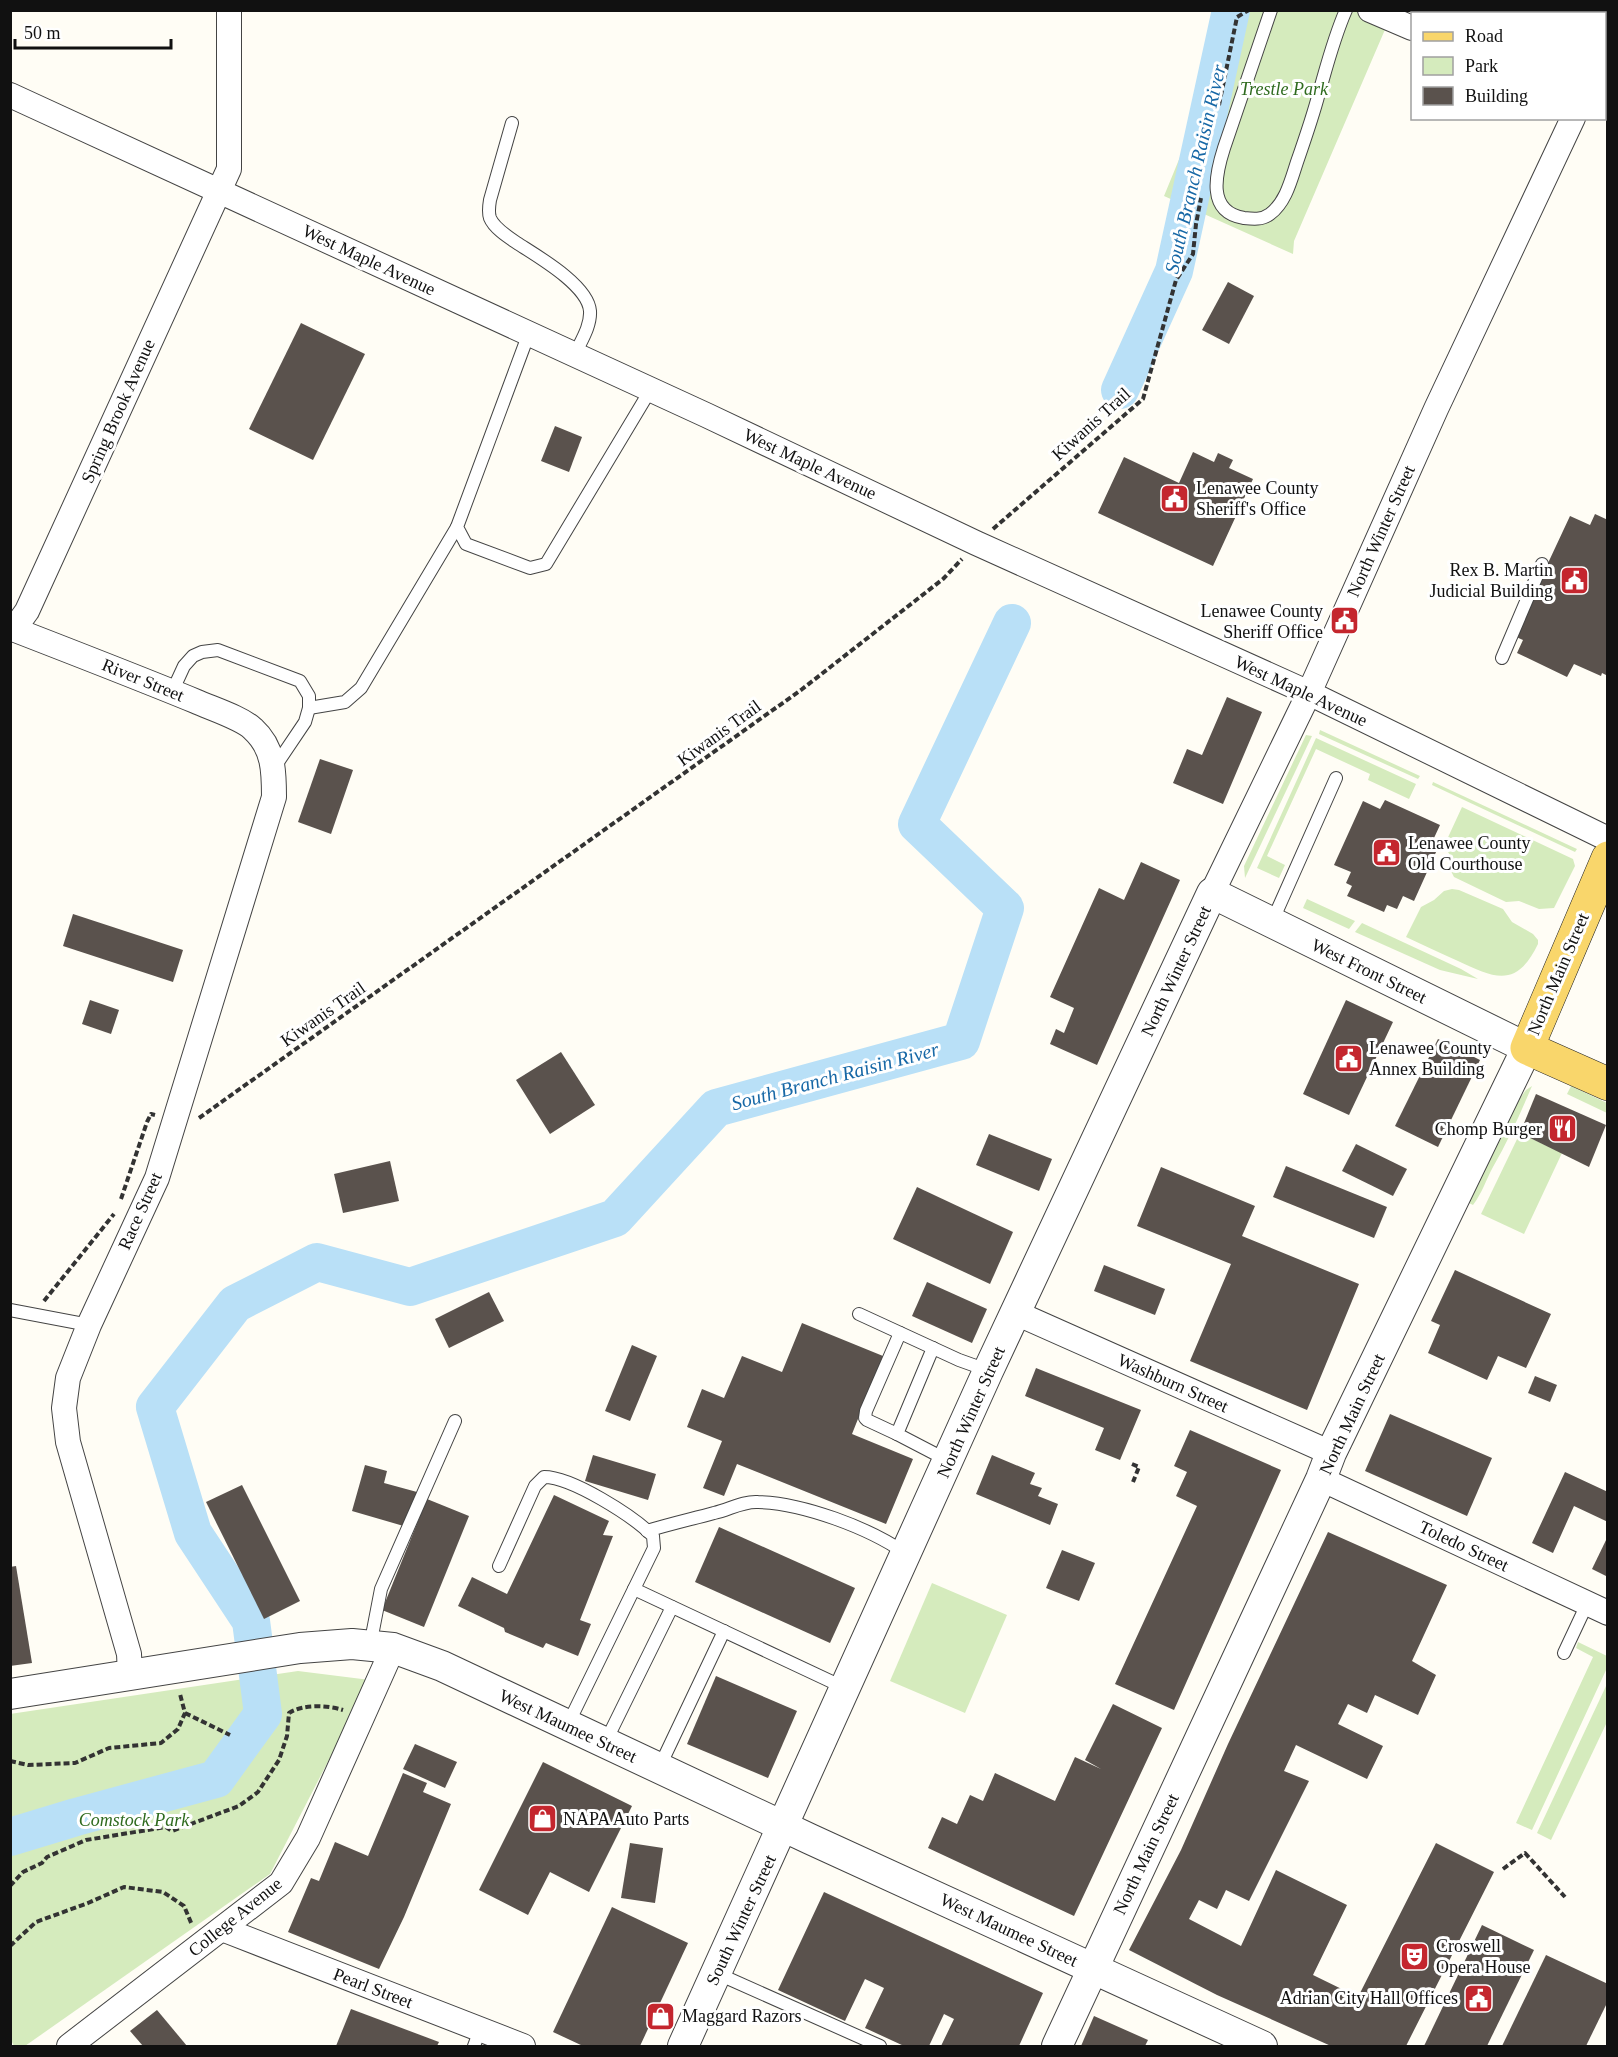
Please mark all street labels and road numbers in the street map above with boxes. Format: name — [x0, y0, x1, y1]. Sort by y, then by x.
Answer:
street label: West Maple Avenue — [299, 220, 439, 300]
street label: Spring Brook Avenue — [77, 336, 159, 486]
street label: Kiwanis Trail — [1048, 384, 1134, 464]
street label: West Maple Avenue — [740, 424, 880, 504]
street label: North Winter Street — [1343, 462, 1419, 600]
street label: West Maple Avenue — [1231, 651, 1371, 731]
street label: River Street — [99, 655, 187, 705]
street label: Kiwanis Trail — [673, 696, 765, 770]
street label: North Winter Street — [1137, 902, 1215, 1040]
street label: North Main Street — [1523, 910, 1593, 1038]
street label: West Front Street — [1308, 934, 1430, 1008]
street label: Kiwanis Trail — [277, 978, 369, 1050]
street label: Race Street — [114, 1169, 166, 1253]
street label: North Winter Street — [933, 1343, 1009, 1481]
street label: Washburn Street — [1115, 1350, 1231, 1416]
street label: North Main Street — [1315, 1350, 1389, 1478]
street label: Toledo Street — [1416, 1517, 1512, 1575]
street label: West Maumee Street — [496, 1685, 640, 1767]
street label: North Main Street — [1109, 1790, 1183, 1918]
street label: South Winter Street — [702, 1851, 780, 1989]
street label: College Avenue — [184, 1873, 286, 1961]
street label: West Maumee Street — [937, 1889, 1081, 1971]
street label: Pearl Street — [330, 1964, 416, 2012]

